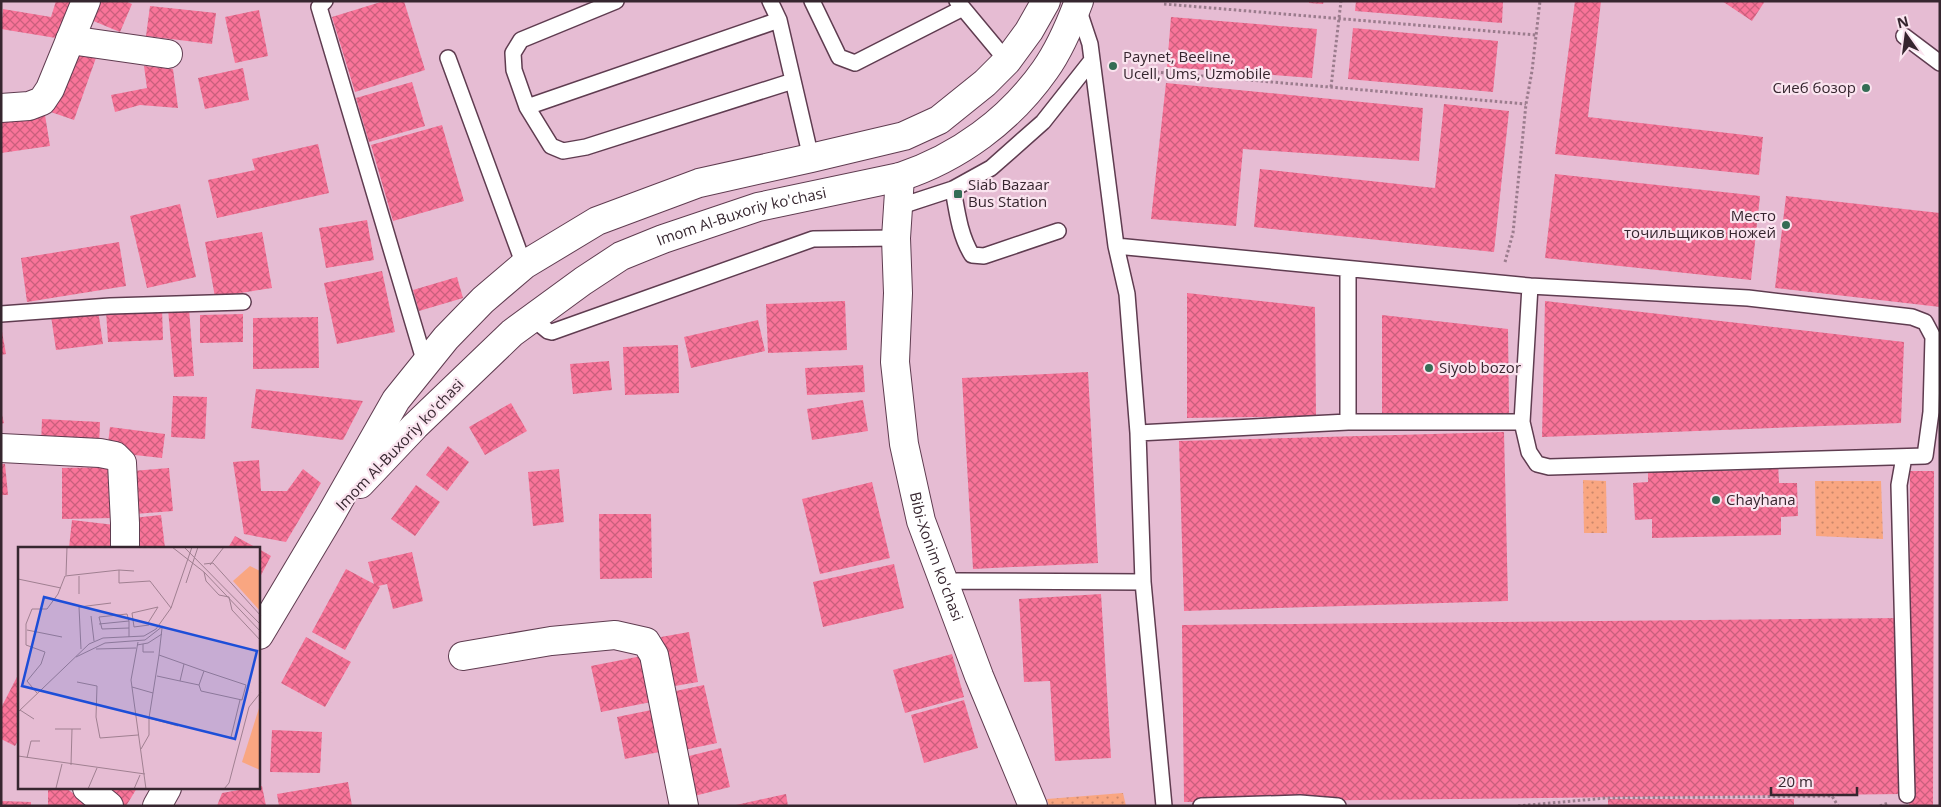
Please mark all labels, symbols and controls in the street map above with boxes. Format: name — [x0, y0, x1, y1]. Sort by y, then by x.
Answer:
north arrow — [1881, 10, 1931, 60]
text: N — [1895, 11, 1911, 32]
place label: Paynet, Beeline, Ucell, Ums, Uzmobile — [1123, 46, 1271, 83]
marker: Paynet, Beeline, Ucell, Ums, Uzmobile — [1107, 60, 1119, 72]
place label: Сиеб бозор — [1772, 77, 1856, 97]
marker: Сиеб бозор — [1860, 82, 1872, 94]
place label: Siab Bazaar Bus Station — [968, 174, 1049, 211]
street label: Imom Al-Buxoriy ko'chasi — [653, 182, 828, 250]
marker: Siab Bazaar Bus Station — [952, 188, 964, 200]
place label: Место точильщиков ножей — [1624, 205, 1776, 242]
marker: Место точильщиков ножей — [1780, 219, 1792, 231]
place label: Siyob bozor — [1439, 357, 1521, 377]
marker: Siyob bozor — [1423, 362, 1435, 374]
street label: Imom Al-Buxoriy ko'chasi — [331, 374, 468, 515]
place label: Chayhana — [1726, 489, 1796, 509]
street label: Bibi-Xonim ko'chasi — [906, 490, 969, 624]
marker: Chayhana — [1710, 494, 1722, 506]
inset map — [18, 547, 260, 790]
scale bar — [1771, 764, 1857, 796]
text: 20 m — [1778, 771, 1813, 791]

